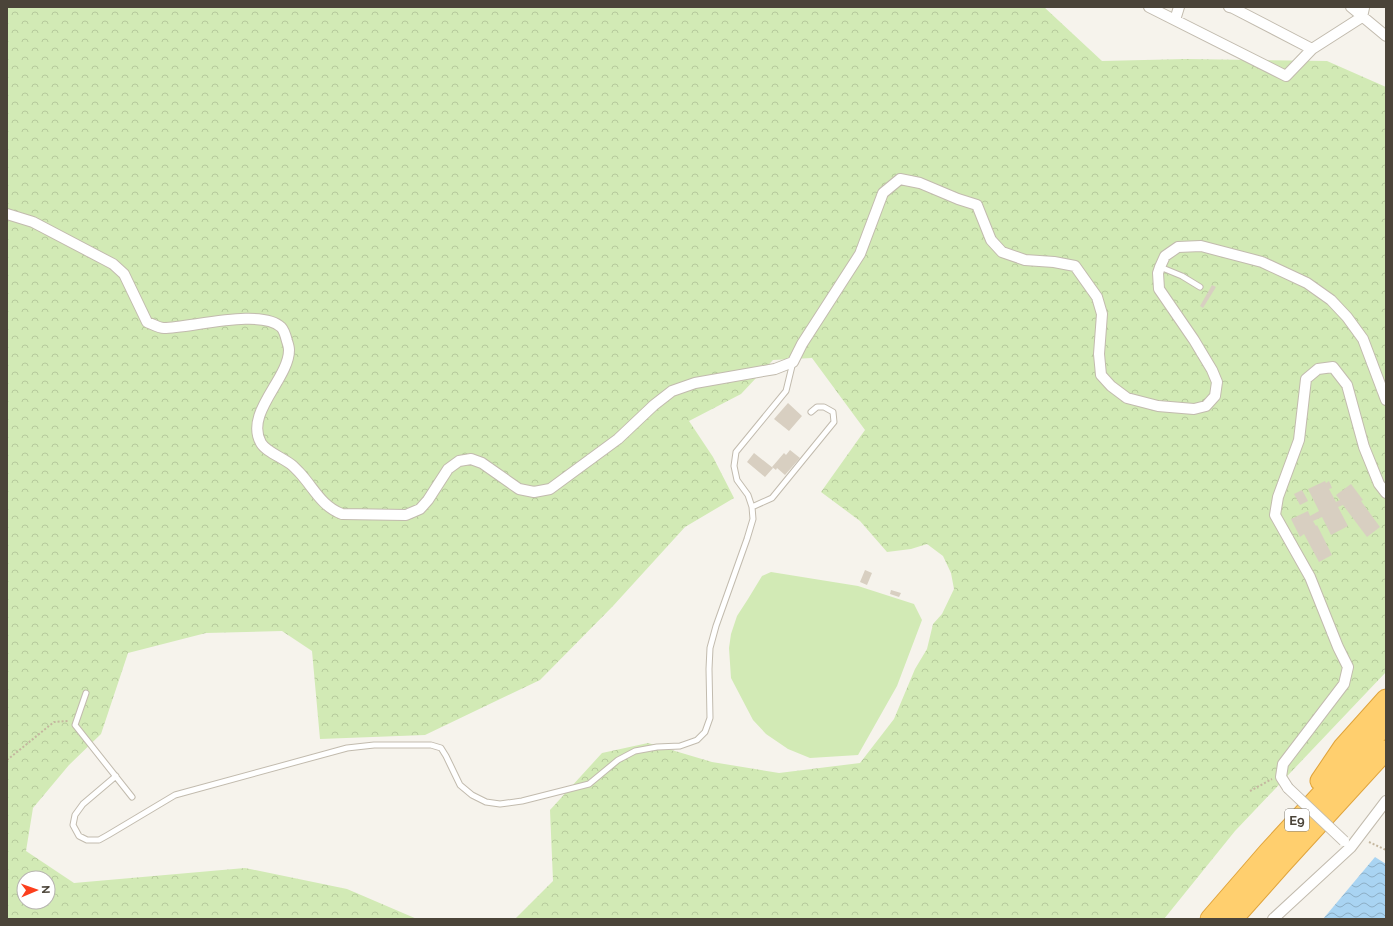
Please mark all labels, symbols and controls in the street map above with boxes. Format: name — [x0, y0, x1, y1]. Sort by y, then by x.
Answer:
road number: E9 — [1285, 809, 1309, 831]
north arrow — [16, 870, 56, 910]
text: N — [39, 885, 52, 894]

